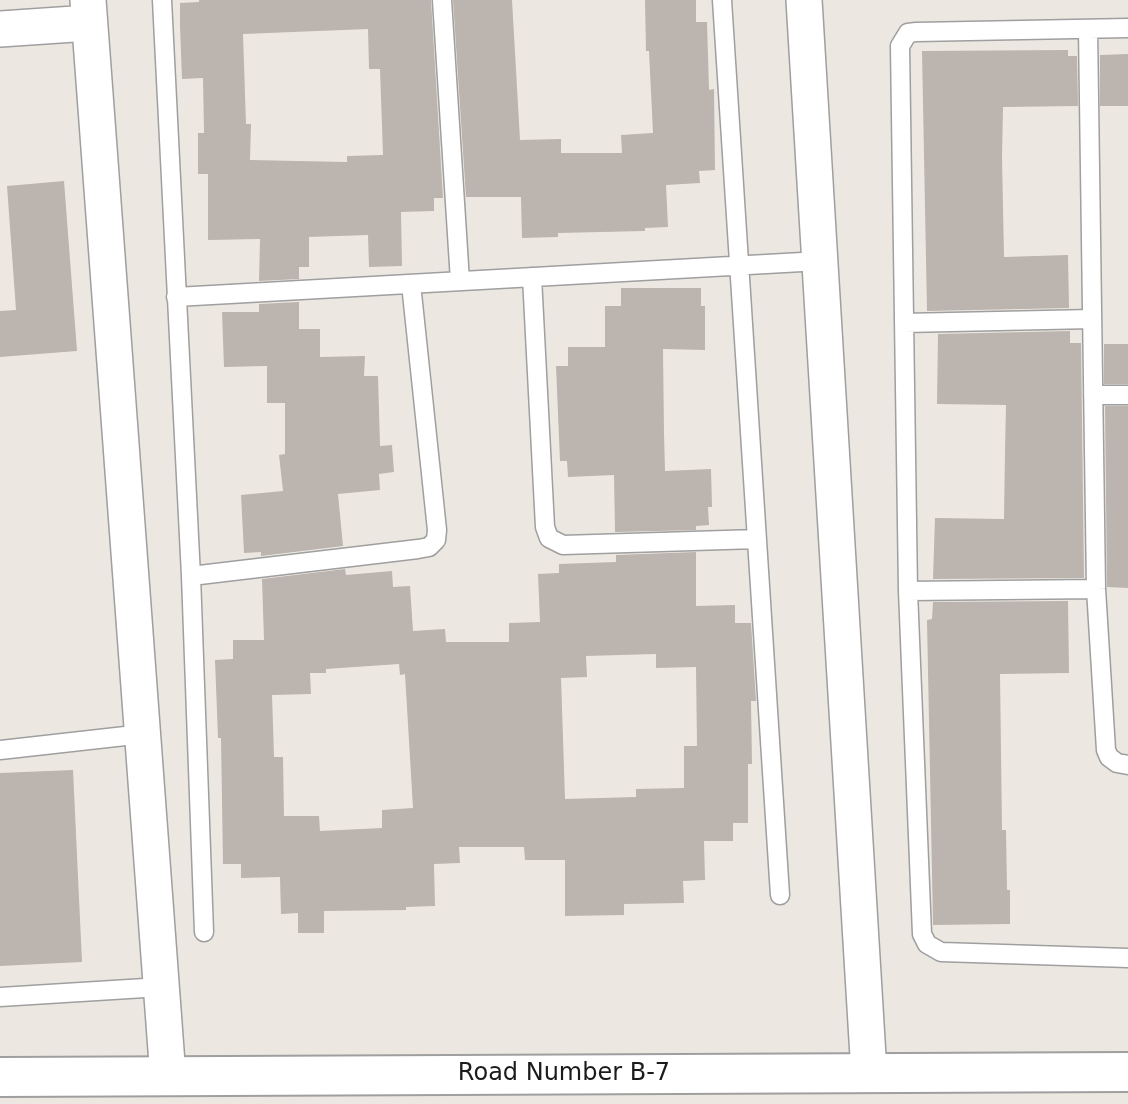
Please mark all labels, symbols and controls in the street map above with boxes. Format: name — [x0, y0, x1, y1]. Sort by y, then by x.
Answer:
street label: Road Number B-7 — [458, 1060, 670, 1088]

